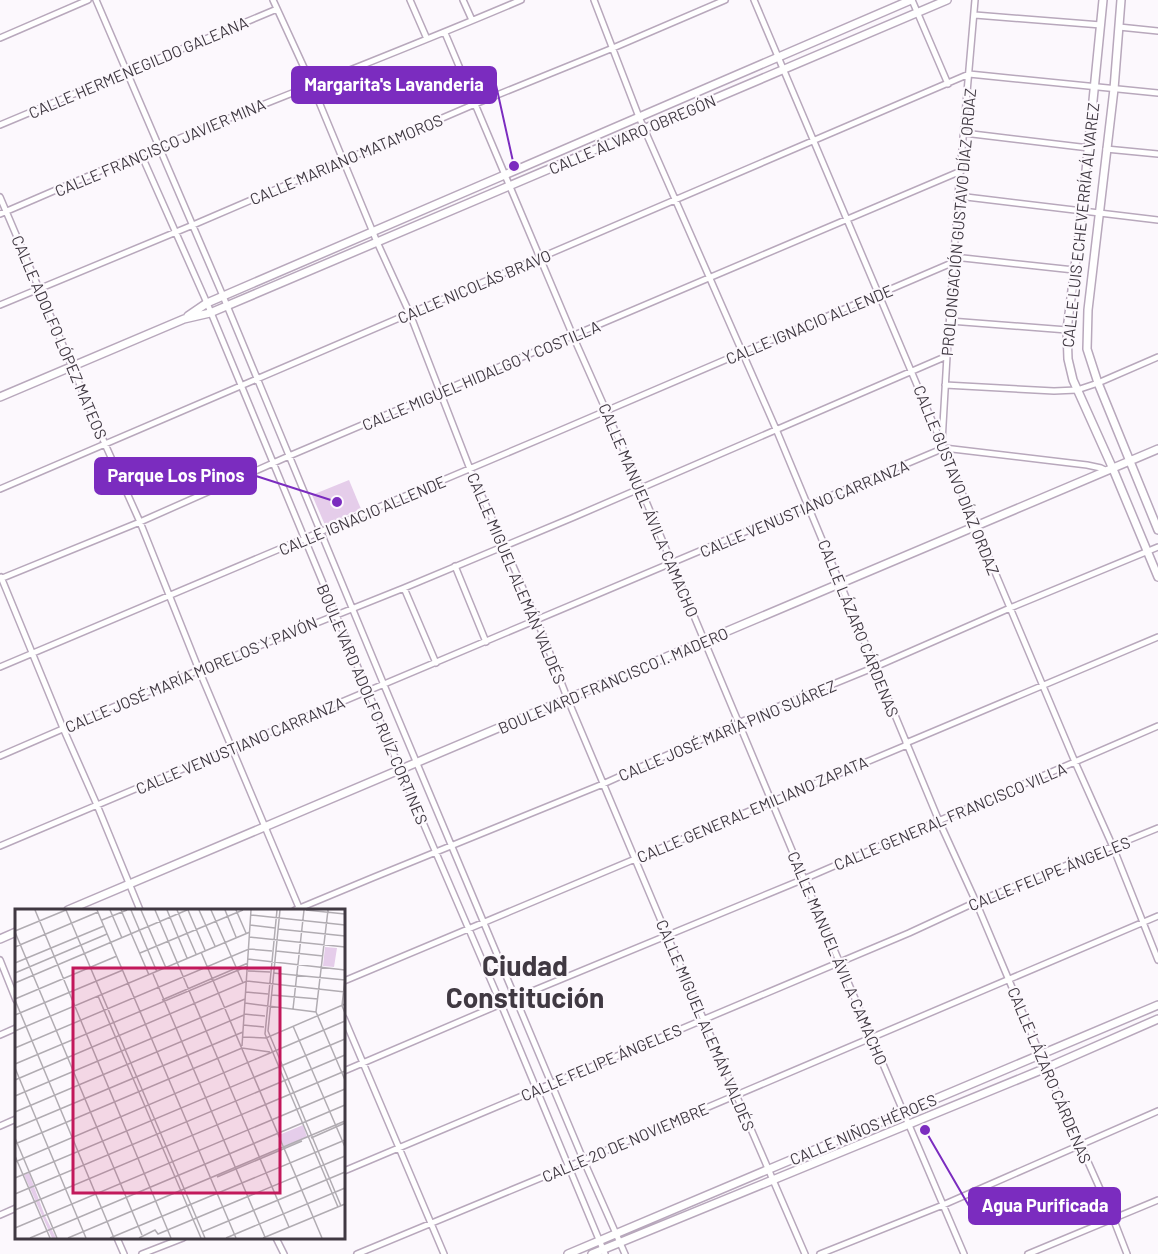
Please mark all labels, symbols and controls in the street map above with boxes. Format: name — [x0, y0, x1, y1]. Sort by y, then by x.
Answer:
street label: CALLE HERMENEGILDO GALEANA — [26, 12, 251, 122]
callout: Margarita's Lavanderia — [292, 67, 496, 103]
text: Margarita's Lavanderia — [304, 73, 484, 95]
street label: PROLONGACIÓN GUSTAVO DÍAZ ORDAZ — [937, 87, 979, 357]
street label: CALLE ÁLVARO OBREGÓN — [546, 90, 718, 178]
street label: CALLE FRANCISCO JAVIER MINA — [52, 94, 268, 200]
street label: CALLE LUIS ECHEVERRÍA ÁLVAREZ — [1058, 102, 1102, 348]
street label: CALLE MARIANO MATAMOROS — [247, 110, 445, 208]
street label: CALLE ADOLFO LÓPEZ MATEOS — [8, 232, 112, 442]
street label: CALLE NICOLÁS BRAVO — [394, 245, 554, 327]
street label: CALLE IGNACIO ALLENDE — [723, 280, 895, 368]
street label: CALLE MIGUEL HIDALGO Y COSTILLA — [359, 316, 603, 434]
street label: CALLE GUSTAVO DÍAZ ORDAZ — [910, 382, 1004, 578]
street label: CALLE MANUEL ÁVILA CAMACHO — [595, 400, 703, 620]
street label: CALLE VENUSTIANO CARRANZA — [697, 455, 912, 561]
callout: Parque Los Pinos — [95, 458, 256, 494]
text: Parque Los Pinos — [107, 464, 245, 486]
street label: CALLE MIGUEL ALEMÁN VALDÉS — [464, 470, 570, 686]
street label: CALLE IGNACIO ALLENDE — [276, 471, 448, 559]
street label: CALLE LÁZARO CÁRDENAS — [815, 536, 903, 720]
street label: BOULEVARD ADOLFO RUÍZ CORTINES — [314, 581, 432, 827]
street label: CALLE JOSÉ MARÍA MORELOS Y PAVÓN — [62, 612, 320, 736]
street label: BOULEVARD FRANCISCO I. MADERO — [495, 623, 731, 737]
street label: CALLE JOSÉ MARÍA PINO SUÁREZ — [615, 675, 839, 785]
street label: CALLE VENUSTIANO CARRANZA — [133, 692, 348, 798]
street label: CALLE GENERAL EMILIANO ZAPATA — [634, 752, 871, 866]
street label: CALLE GENERAL FRANCISCO VILLA — [831, 758, 1069, 874]
street label: CALLE FELIPE ÁNGELES — [965, 832, 1133, 914]
street label: CALLE MANUEL ÁVILA CAMACHO — [784, 848, 892, 1068]
inset map — [15, 909, 345, 1239]
street label: CALLE MIGUEL ALEMÁN VALDÉS — [653, 917, 759, 1133]
district label: Ciudad Constitución — [446, 948, 604, 1014]
street label: CALLE LÁZARO CÁRDENAS — [1004, 984, 1096, 1166]
street label: CALLE FELIPE ÁNGELES — [518, 1019, 684, 1105]
street label: CALLE NIÑOS HÉROES — [787, 1089, 939, 1169]
street label: CALLE 20 DE NOVIEMBRE — [539, 1098, 711, 1186]
callout: Agua Purificada — [969, 1188, 1120, 1224]
text: Agua Purificada — [981, 1194, 1109, 1216]

